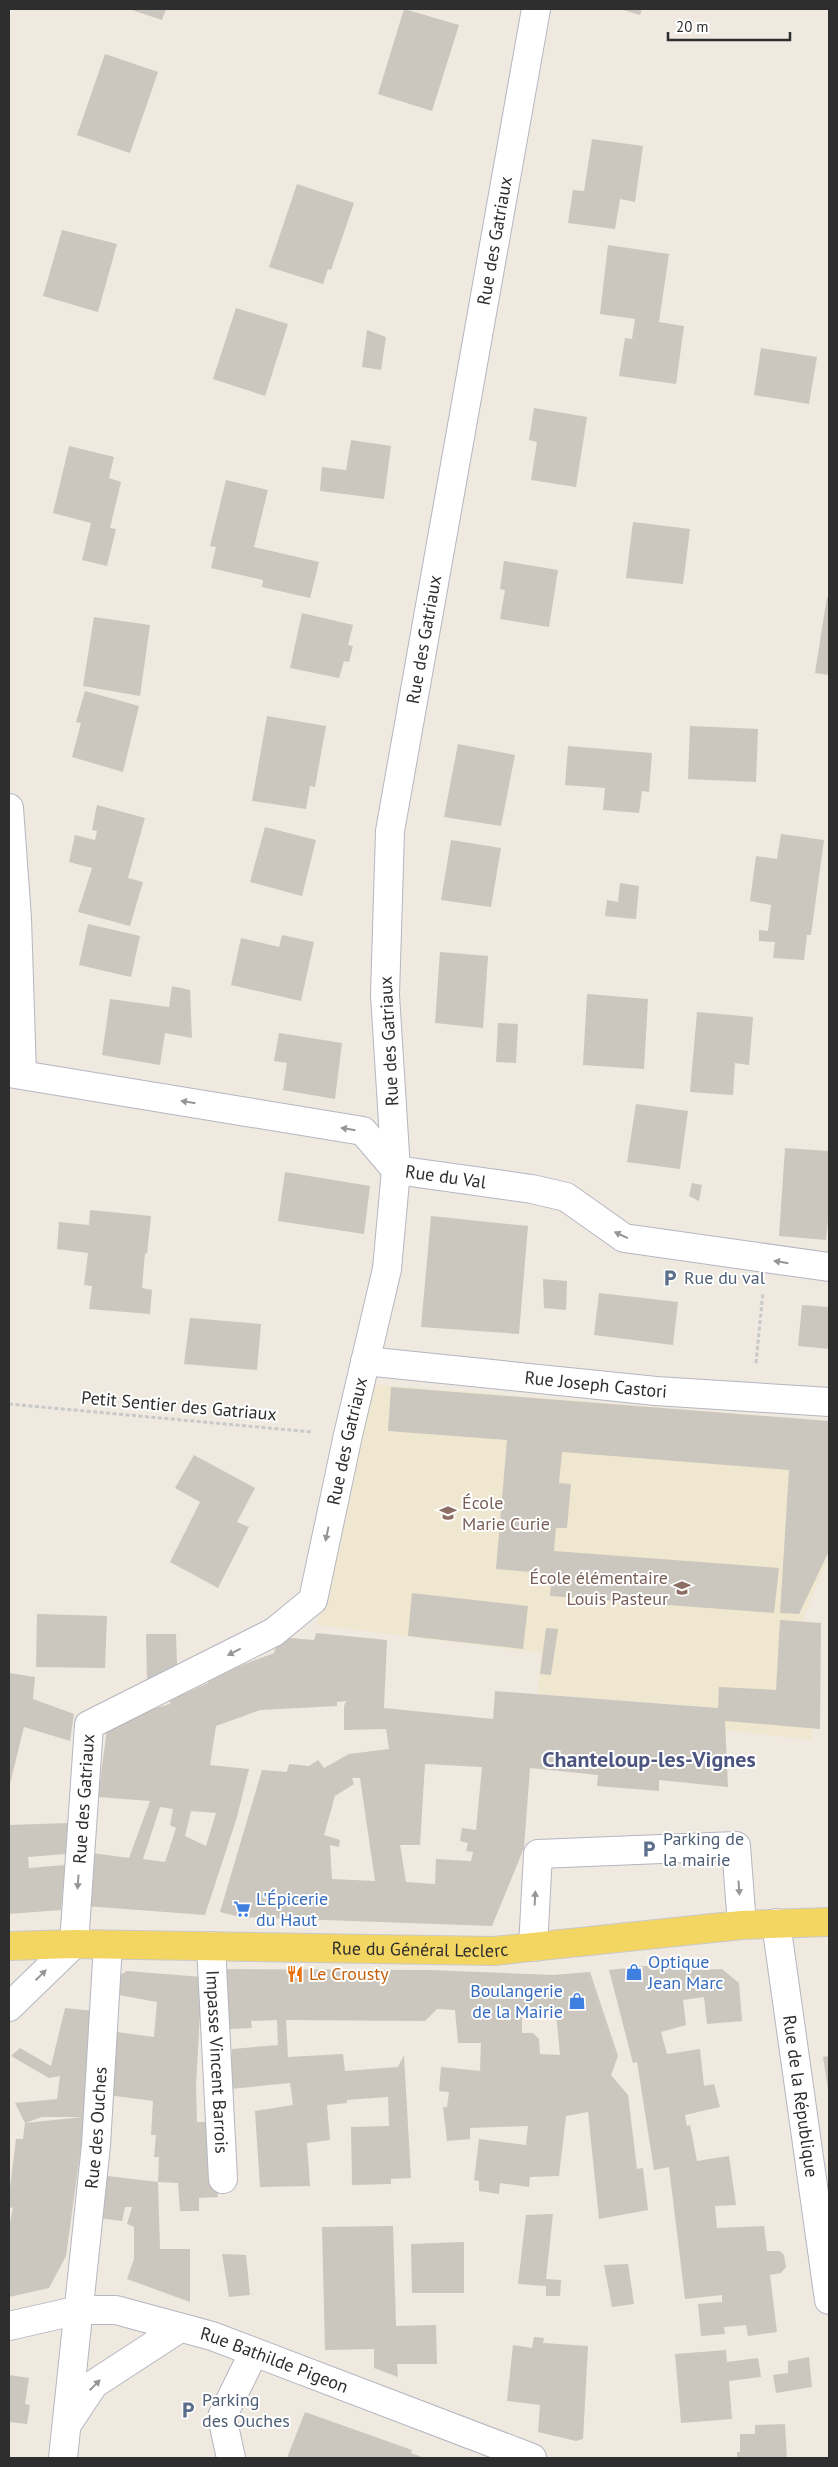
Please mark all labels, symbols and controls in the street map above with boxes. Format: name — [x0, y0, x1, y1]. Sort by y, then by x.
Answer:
scale bar — [668, 10, 790, 42]
text: 20 m — [676, 17, 709, 36]
street label: Rue des Gatriaux — [472, 175, 517, 307]
street label: Rue des Gatriaux — [401, 573, 446, 706]
street label: Rue des Gatriaux — [374, 975, 403, 1107]
one-way arrow — [179, 1097, 195, 1105]
one-way arrow — [340, 1124, 356, 1132]
street label: Rue du Val — [404, 1159, 488, 1194]
one-way arrow — [614, 1231, 628, 1239]
one-way arrow — [773, 1257, 789, 1265]
place label: Rue du val — [684, 1266, 766, 1289]
parking icon: Rue du val — [660, 1268, 680, 1288]
street label: Rue Joseph Castori — [523, 1366, 668, 1403]
street label: Rue des Gatriaux — [321, 1375, 372, 1507]
street label: Petit Sentier des Gatriaux — [80, 1386, 278, 1426]
place label: École Marie Curie — [462, 1491, 550, 1535]
school or university icon: École Marie Curie — [438, 1503, 458, 1523]
one-way arrow — [323, 1527, 331, 1542]
place label: École élémentaire Louis Pasteur — [530, 1566, 668, 1610]
school or university icon: École élémentaire Louis Pasteur — [672, 1578, 692, 1598]
one-way arrow — [227, 1648, 241, 1656]
street label: Rue des Gatriaux — [68, 1733, 99, 1865]
district label: Chanteloup-les-Vignes — [542, 1745, 756, 1773]
place label: Parking de la mairie — [663, 1827, 744, 1871]
parking icon: Parking de la mairie — [639, 1839, 659, 1859]
one-way arrow — [74, 1875, 82, 1891]
one-way arrow — [735, 1880, 743, 1896]
place label: L'Épicerie du Haut — [256, 1887, 328, 1931]
one-way arrow — [532, 1890, 540, 1906]
supermarket icon: L'Épicerie du Haut — [232, 1899, 252, 1919]
street label: Rue du Général Leclerc — [331, 1936, 509, 1962]
place label: Optique Jean Marc — [647, 1950, 723, 1994]
place label: Le Crousty — [309, 1962, 389, 1985]
shop icon: Optique Jean Marc — [624, 1962, 644, 1982]
restaurant icon: Le Crousty — [285, 1964, 305, 1984]
one-way arrow — [35, 1969, 47, 1981]
street label: Impasse Vincent Barrois — [201, 1970, 234, 2154]
place label: Boulangerie de la Mairie — [470, 1979, 563, 2023]
shop icon: Boulangerie de la Mairie — [567, 1991, 587, 2011]
street label: Rue de la République — [778, 2014, 824, 2179]
street label: Rue des Ouches — [79, 2066, 112, 2190]
street label: Rue Bathilde Pigeon — [198, 2321, 352, 2398]
one-way arrow — [89, 2379, 101, 2391]
place label: Parking des Ouches — [202, 2388, 290, 2432]
parking icon: Parking des Ouches — [178, 2400, 198, 2420]

